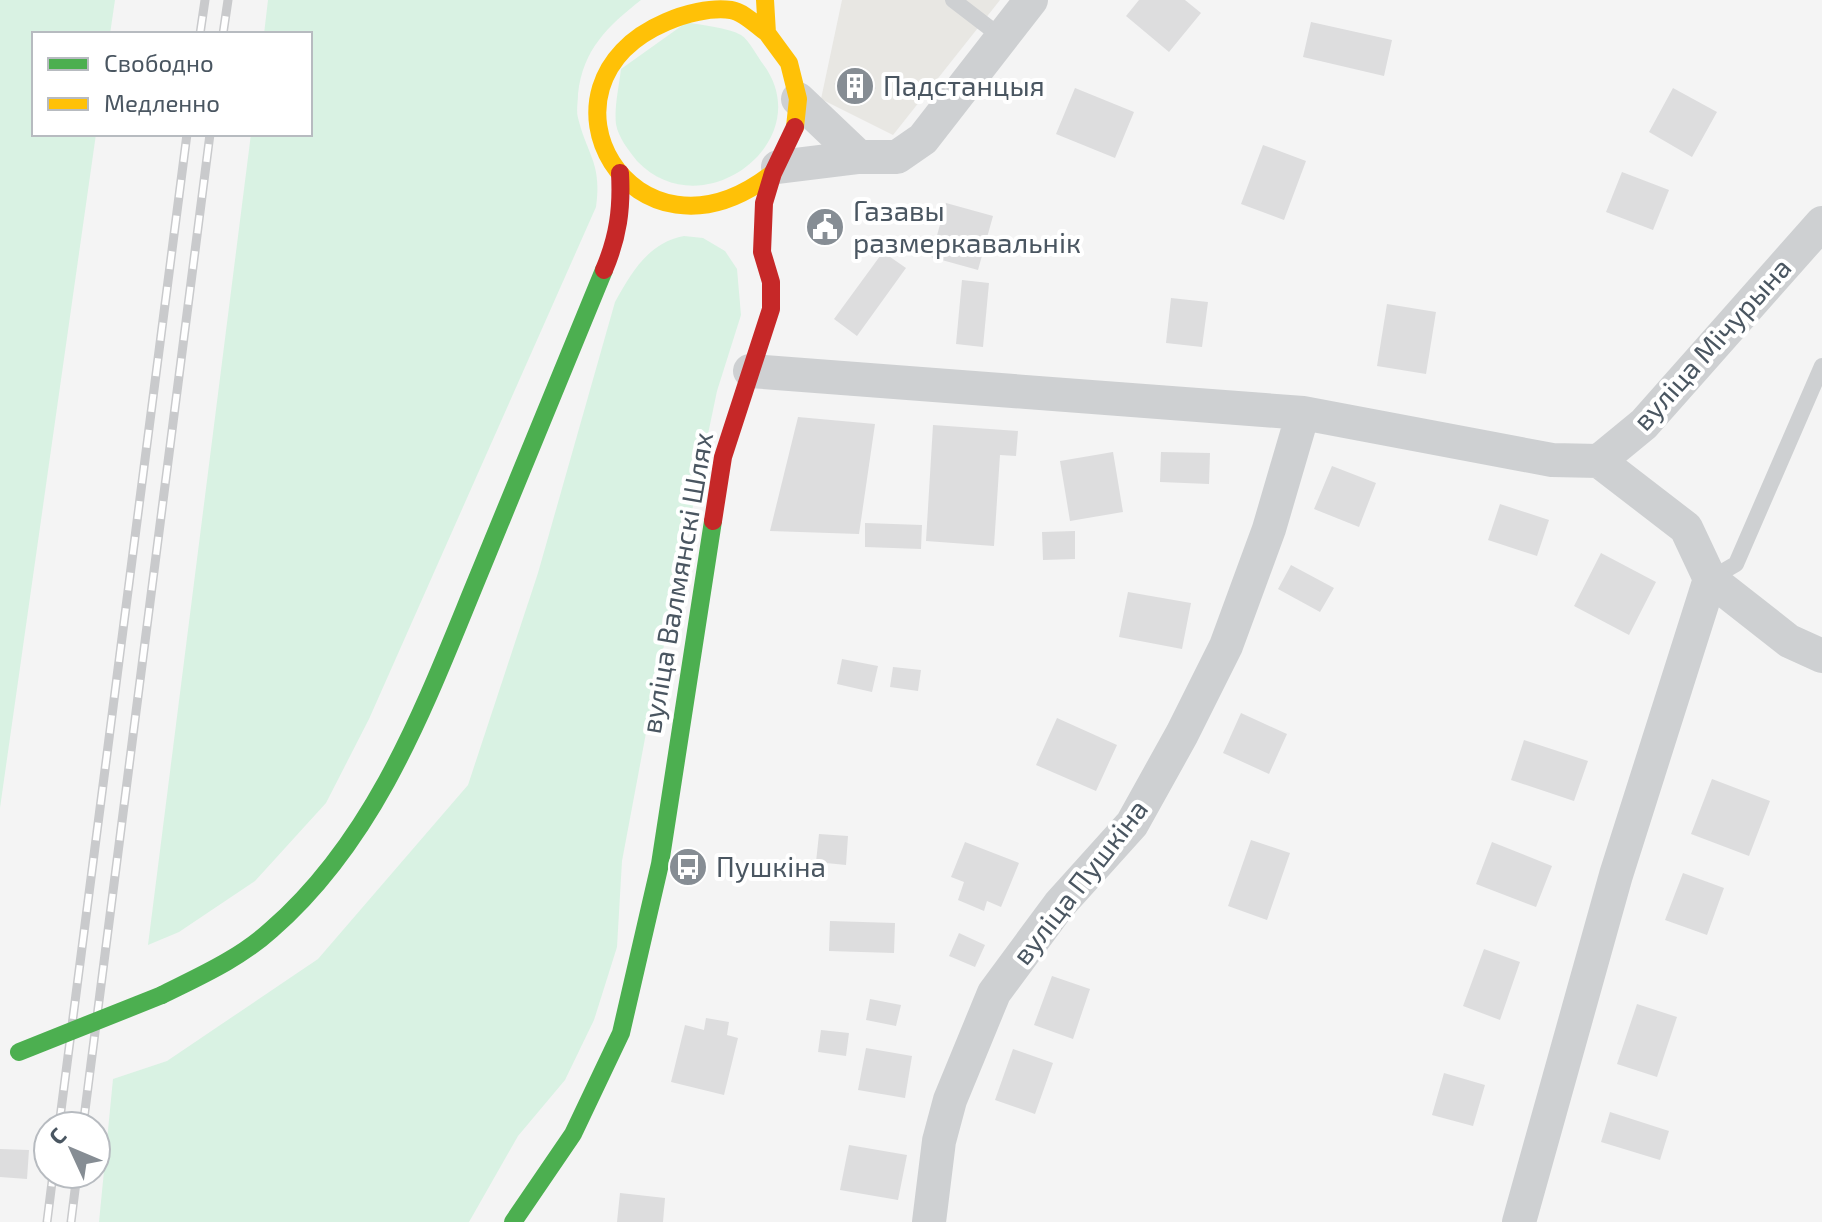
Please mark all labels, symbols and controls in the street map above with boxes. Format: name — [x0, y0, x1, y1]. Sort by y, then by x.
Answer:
legend — [32, 32, 312, 136]
text: Свободно — [104, 48, 214, 77]
building icon: Падстанцыя — [834, 65, 876, 107]
place label: Падстанцыя — [883, 68, 1045, 102]
text: Медленно — [104, 88, 220, 117]
place label: Газавы размеркавальнік — [853, 193, 1081, 259]
public building icon: Газавы размеркавальнік — [804, 206, 846, 248]
street label: вуліца Мічурына — [1625, 250, 1798, 436]
street label: вуліца Валмянскі Шлях — [633, 429, 719, 736]
street label: вуліца Пушкіна — [1004, 792, 1154, 971]
bus stop icon: Пушкіна — [667, 846, 709, 888]
place label: Пушкіна — [716, 849, 826, 883]
north arrow — [32, 1110, 112, 1190]
text: С — [43, 1122, 71, 1149]

